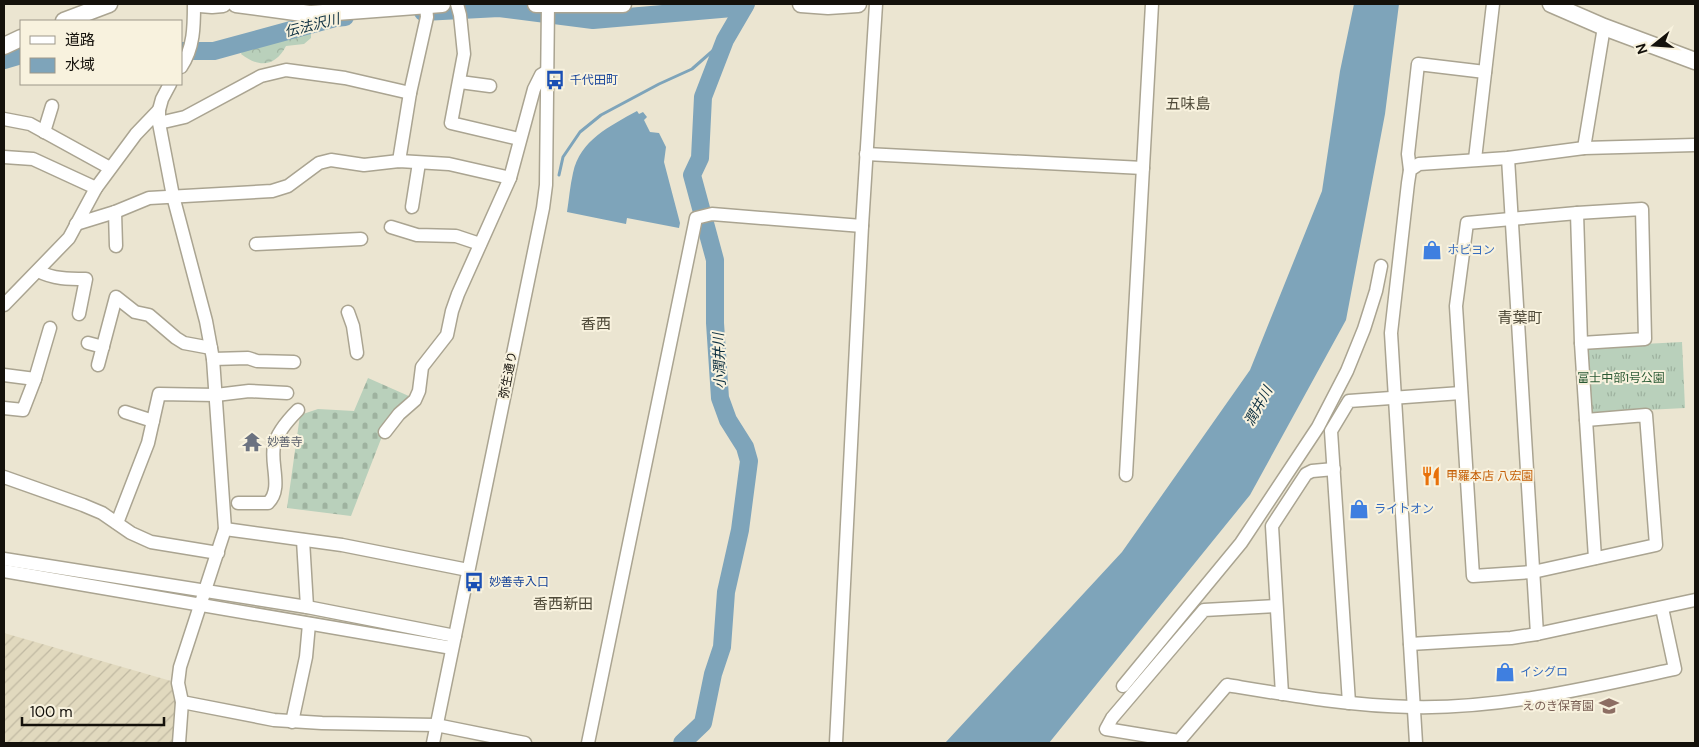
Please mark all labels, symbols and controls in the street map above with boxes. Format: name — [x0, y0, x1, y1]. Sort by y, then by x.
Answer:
water label: 伝法沢川 — [283, 9, 343, 41]
legend — [20, 20, 182, 85]
north arrow — [1629, 20, 1679, 70]
text: 道路 — [65, 30, 95, 50]
text: N — [1631, 41, 1652, 56]
text: 水域 — [65, 55, 95, 75]
bus stop icon: 千代田町 — [544, 69, 566, 91]
place label: 千代田町 — [570, 72, 618, 88]
district label: 五味島 — [1165, 94, 1211, 114]
shop icon: ホビヨン — [1421, 239, 1443, 261]
place label: ホビヨン — [1447, 242, 1495, 258]
district label: 青葉町 — [1497, 308, 1543, 328]
district label: 香西 — [581, 314, 611, 334]
water label: 小潤井川 — [709, 331, 729, 389]
street label: 弥生通り — [496, 350, 520, 400]
park label: 富士中部1号公園 — [1577, 370, 1665, 386]
water label: 潤井川 — [1240, 382, 1277, 429]
temple icon: 妙善寺 — [241, 431, 263, 453]
place label: 妙善寺 — [267, 434, 303, 450]
restaurant icon: 甲羅本店 八宏園 — [1420, 465, 1442, 487]
place label: 甲羅本店 八宏園 — [1446, 468, 1533, 484]
shop icon: ライトオン — [1348, 498, 1370, 520]
place label: ライトオン — [1374, 501, 1434, 517]
bus stop icon: 妙善寺入口 — [463, 571, 485, 593]
place label: 妙善寺入口 — [489, 574, 549, 590]
district label: 香西新田 — [533, 594, 593, 614]
shop icon: イシグロ — [1494, 661, 1516, 683]
place label: イシグロ — [1520, 664, 1568, 680]
scale bar — [22, 694, 165, 726]
school or university icon: えのき保育園 — [1598, 695, 1620, 717]
place label: えのき保育園 — [1522, 698, 1594, 714]
text: 100 m — [30, 702, 73, 722]

